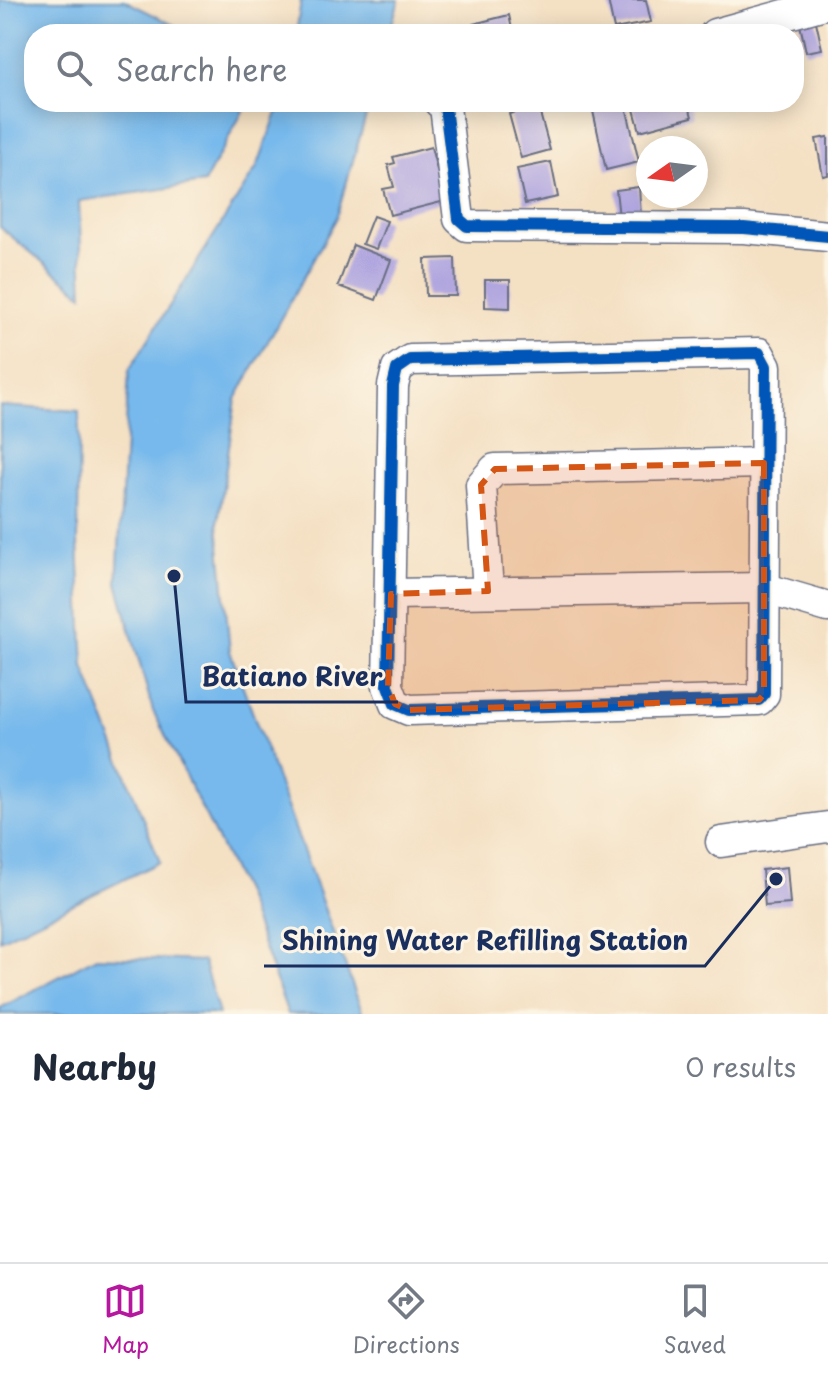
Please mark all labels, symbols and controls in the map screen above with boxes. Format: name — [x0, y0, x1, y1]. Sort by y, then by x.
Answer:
search box — [24, 24, 804, 112]
icon: search — [52, 46, 96, 90]
text: Search here — [116, 46, 288, 91]
north arrow — [636, 136, 708, 208]
callout: Batiano River — [186, 652, 398, 702]
text: Batiano River — [201, 656, 383, 695]
callout: Shining Water Refilling Station — [264, 916, 705, 966]
text: Shining Water Refilling Station — [282, 920, 688, 959]
text: Nearby — [32, 1040, 157, 1092]
text: 0 results — [685, 1047, 796, 1086]
tab: Map — [102, 1279, 149, 1360]
tab: Directions — [353, 1279, 460, 1360]
tab: Saved — [664, 1279, 726, 1360]

